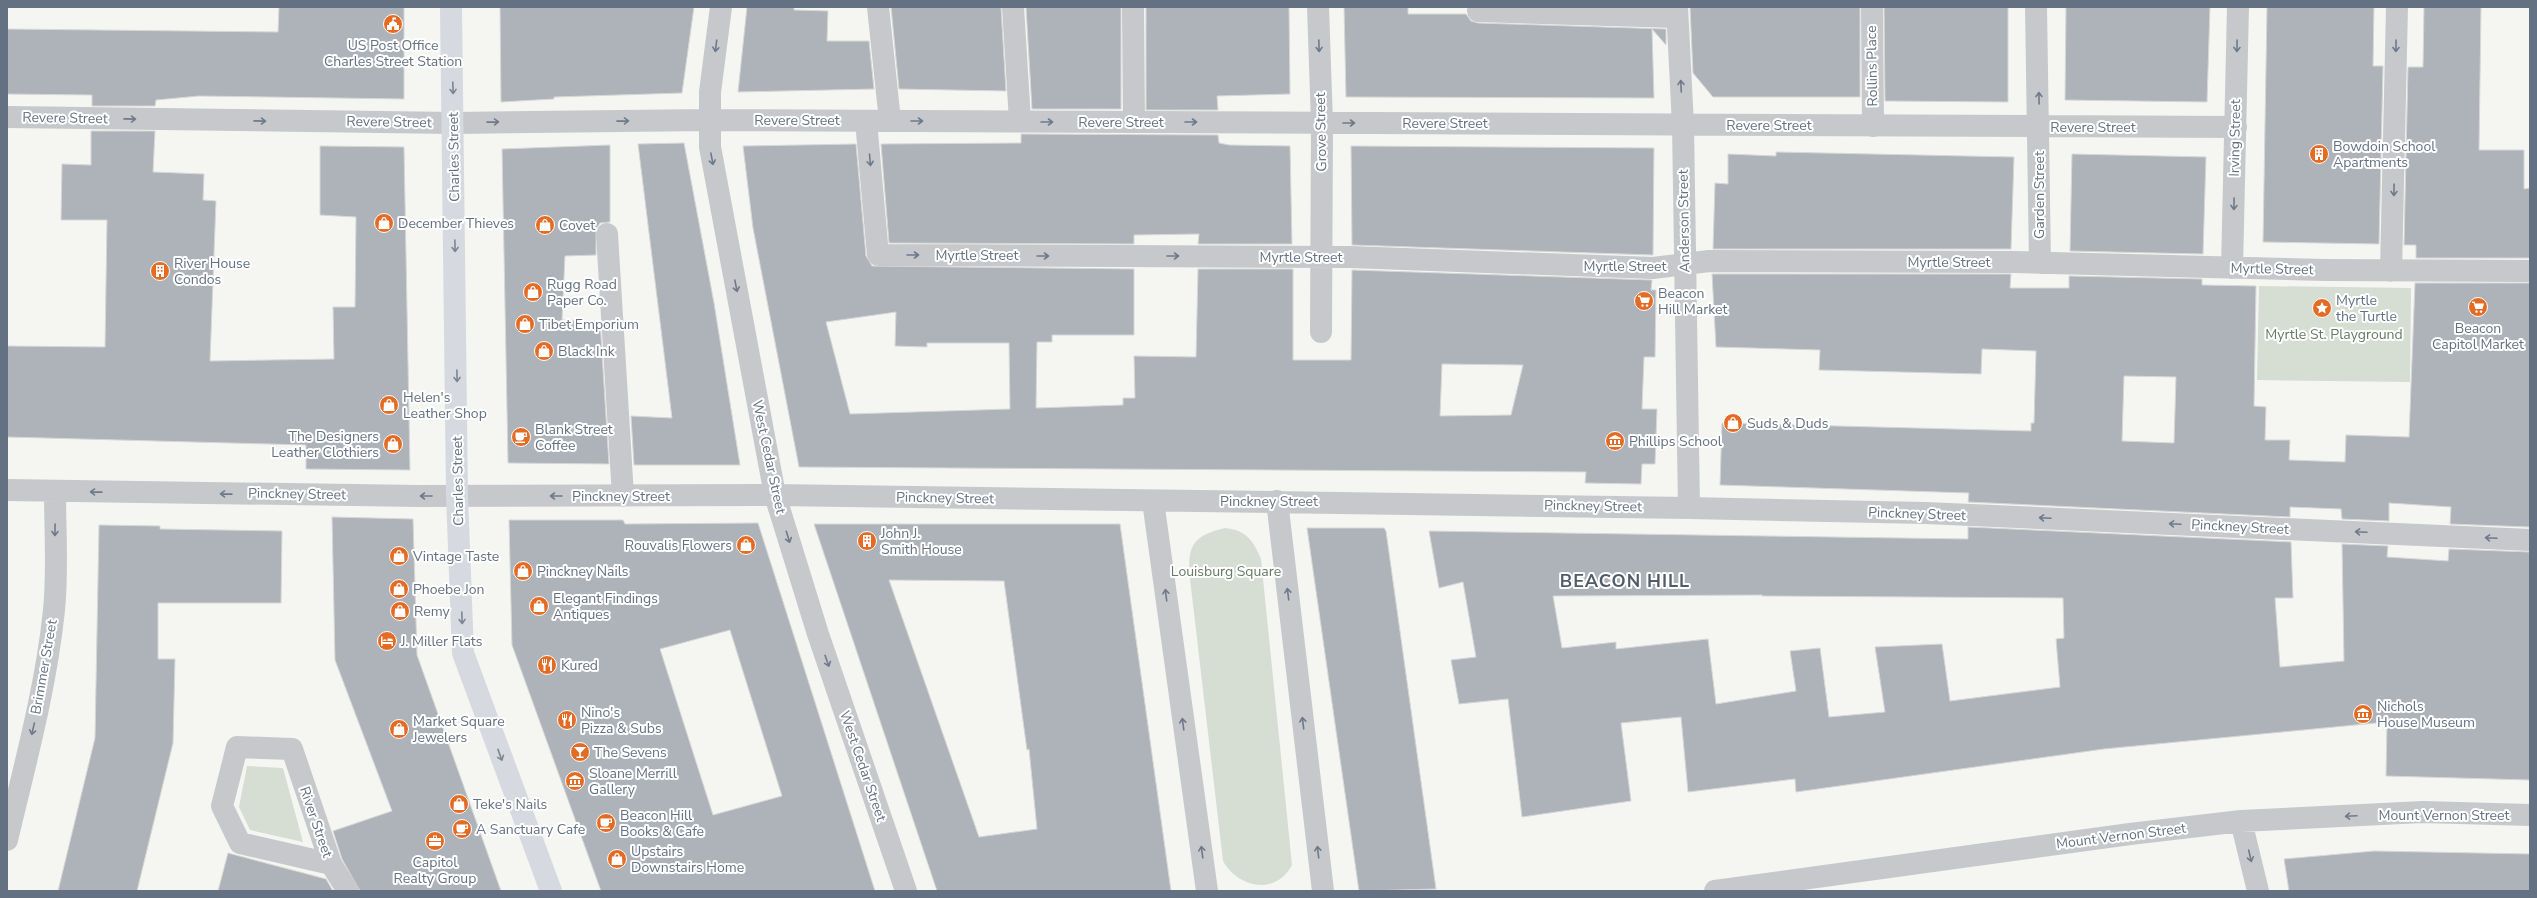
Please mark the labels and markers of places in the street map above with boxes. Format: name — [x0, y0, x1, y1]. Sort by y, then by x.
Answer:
public building icon: US Post Office Charles Street Station — [382, 13, 404, 35]
place label: US Post Office Charles Street Station — [324, 36, 462, 71]
place label: Bowdoin School Apartments — [2333, 137, 2436, 172]
building icon: Bowdoin School Apartments — [2308, 143, 2330, 165]
shop icon: December Thieves — [373, 212, 395, 234]
place label: December Thieves — [398, 214, 514, 233]
shop icon: Covet — [534, 214, 556, 236]
place label: Covet — [559, 216, 595, 235]
place label: River House Condos — [174, 254, 250, 289]
building icon: River House Condos — [149, 260, 171, 282]
place label: Rugg Road Paper Co. — [547, 275, 617, 310]
shop icon: Rugg Road Paper Co. — [522, 281, 544, 303]
place label: Beacon Hill Market — [1658, 284, 1727, 319]
supermarket icon: Beacon Hill Market — [1633, 290, 1655, 312]
place label: Myrtle the Turtle — [2336, 291, 2397, 326]
supermarket icon: Beacon Capitol Market — [2467, 296, 2489, 318]
place icon: Myrtle the Turtle — [2311, 297, 2333, 319]
shop icon: Tibet Emporium — [514, 313, 536, 335]
place label: Tibet Emporium — [539, 315, 639, 334]
place label: Beacon Capitol Market — [2432, 319, 2524, 354]
shop icon: Black Ink — [533, 340, 555, 362]
place label: Black Ink — [558, 342, 616, 361]
place label: Helen's Leather Shop — [403, 388, 487, 423]
shop icon: Helen's Leather Shop — [378, 394, 400, 416]
shop icon: Suds & Duds — [1722, 412, 1744, 434]
place label: Suds & Duds — [1747, 414, 1829, 433]
place label: Blank Street Coffee — [535, 420, 613, 455]
cafe icon: Blank Street Coffee — [510, 426, 532, 448]
place label: The Designers Leather Clothiers — [271, 427, 379, 462]
museum icon: Phillips School — [1604, 430, 1626, 452]
place label: Phillips School — [1629, 432, 1723, 451]
shop icon: The Designers Leather Clothiers — [382, 433, 404, 455]
place label: John J. Smith House — [880, 524, 962, 559]
building icon: John J. Smith House — [856, 530, 878, 552]
shop icon: Rouvalis Flowers — [735, 534, 757, 556]
place label: Rouvalis Flowers — [625, 536, 732, 555]
shop icon: Vintage Taste — [388, 545, 410, 567]
place label: Vintage Taste — [412, 547, 499, 566]
shop icon: Pinckney Nails — [512, 560, 534, 582]
place label: Pinckney Nails — [537, 562, 629, 581]
shop icon: Phoebe Jon — [388, 578, 410, 600]
place label: Phoebe Jon — [413, 580, 485, 599]
place label: Elegant Findings Antiques — [553, 589, 658, 624]
shop icon: Elegant Findings Antiques — [528, 595, 550, 617]
shop icon: Remy — [389, 600, 411, 622]
place label: Remy — [414, 602, 451, 621]
hotel icon: J. Miller Flats — [376, 630, 398, 652]
place label: J. Miller Flats — [400, 632, 483, 651]
restaurant icon: Kured — [536, 654, 558, 676]
place label: Kured — [561, 656, 598, 675]
place label: Nichols House Museum — [2377, 697, 2475, 732]
place label: Nino's Pizza & Subs — [581, 703, 662, 738]
museum icon: Nichols House Museum — [2352, 703, 2374, 725]
restaurant icon: Nino's Pizza & Subs — [556, 709, 578, 731]
place label: Market Square Jewelers — [412, 712, 505, 747]
shop icon: Market Square Jewelers — [388, 718, 410, 740]
bar icon: The Sevens — [569, 741, 591, 763]
place label: The Sevens — [594, 743, 667, 762]
place label: Sloane Merrill Gallery — [589, 764, 678, 799]
museum icon: Sloane Merrill Gallery — [564, 770, 586, 792]
shop icon: Teke's Nails — [448, 793, 470, 815]
place label: Teke's Nails — [473, 795, 548, 814]
place label: Beacon Hill Books & Cafe — [620, 806, 704, 841]
cafe icon: Beacon Hill Books & Cafe — [595, 812, 617, 834]
cafe icon: A Sanctuary Cafe — [451, 818, 473, 840]
place label: A Sanctuary Cafe — [476, 820, 585, 839]
office icon: Capitol Realty Group — [424, 830, 446, 852]
place label: Upstairs Downstairs Home — [631, 842, 744, 877]
shop icon: Upstairs Downstairs Home — [606, 848, 628, 870]
place label: Capitol Realty Group — [394, 853, 476, 888]

